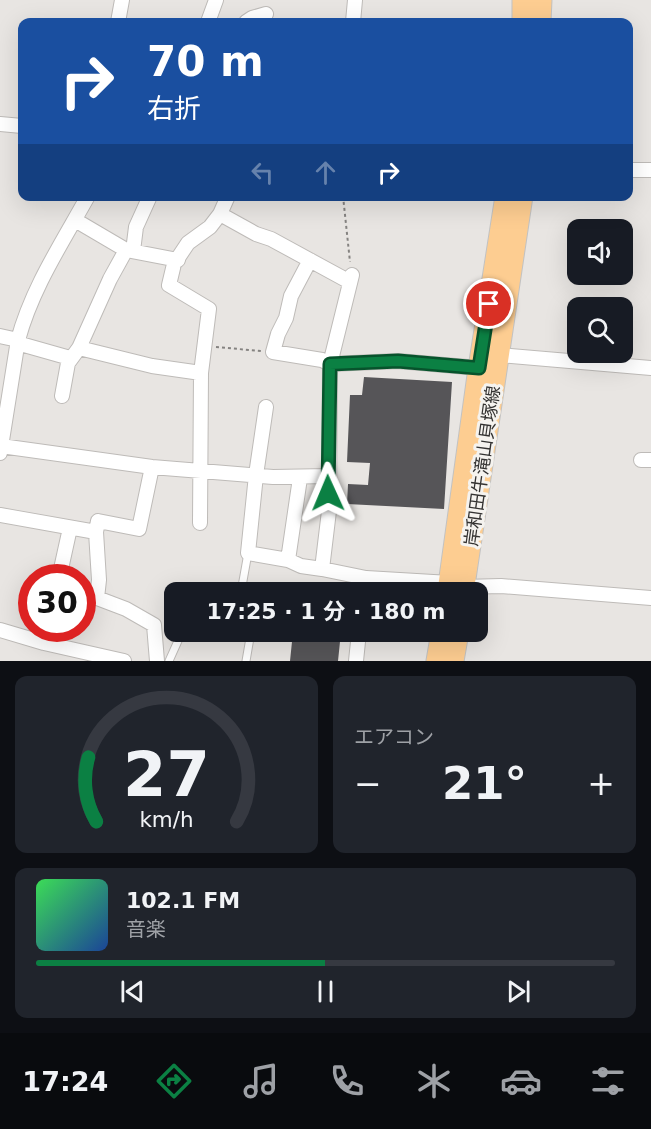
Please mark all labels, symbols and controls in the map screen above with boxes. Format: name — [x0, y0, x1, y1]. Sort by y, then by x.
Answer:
text: 70 m — [147, 37, 264, 86]
icon: right — [48, 42, 126, 120]
text: 右折 — [147, 93, 201, 124]
icon: left — [246, 156, 279, 189]
icon: ahead — [309, 156, 342, 189]
icon: right — [372, 156, 405, 189]
map controls — [567, 219, 633, 363]
button: sound — [567, 219, 633, 285]
pin — [463, 278, 514, 329]
icon: arrive — [472, 287, 505, 320]
button: search — [567, 297, 633, 363]
street label: 岸和田牛滝山貝塚線 — [460, 384, 504, 548]
position arrow — [296, 461, 360, 525]
speed limit sign: 30 — [18, 564, 96, 642]
text: 17:25 · 1 分 · 180 m — [207, 599, 445, 624]
text: エアコン — [354, 725, 434, 749]
text: 27 — [123, 738, 210, 811]
text: 21° — [442, 757, 527, 810]
text: − — [354, 764, 382, 803]
text: + — [587, 764, 615, 803]
text: km/h — [139, 807, 194, 832]
text: 102.1 FM — [126, 888, 240, 913]
text: 音楽 — [126, 917, 166, 941]
icon: previous — [116, 975, 149, 1008]
icon: pause — [309, 975, 342, 1008]
icon: next — [502, 975, 535, 1008]
icon: directions — [153, 1060, 195, 1102]
icon: music — [240, 1060, 282, 1102]
icon: phone — [326, 1060, 368, 1102]
icon: climate — [413, 1060, 455, 1102]
icon: car — [500, 1060, 542, 1102]
icon: filters — [587, 1060, 629, 1102]
text: 17:24 — [22, 1066, 108, 1097]

